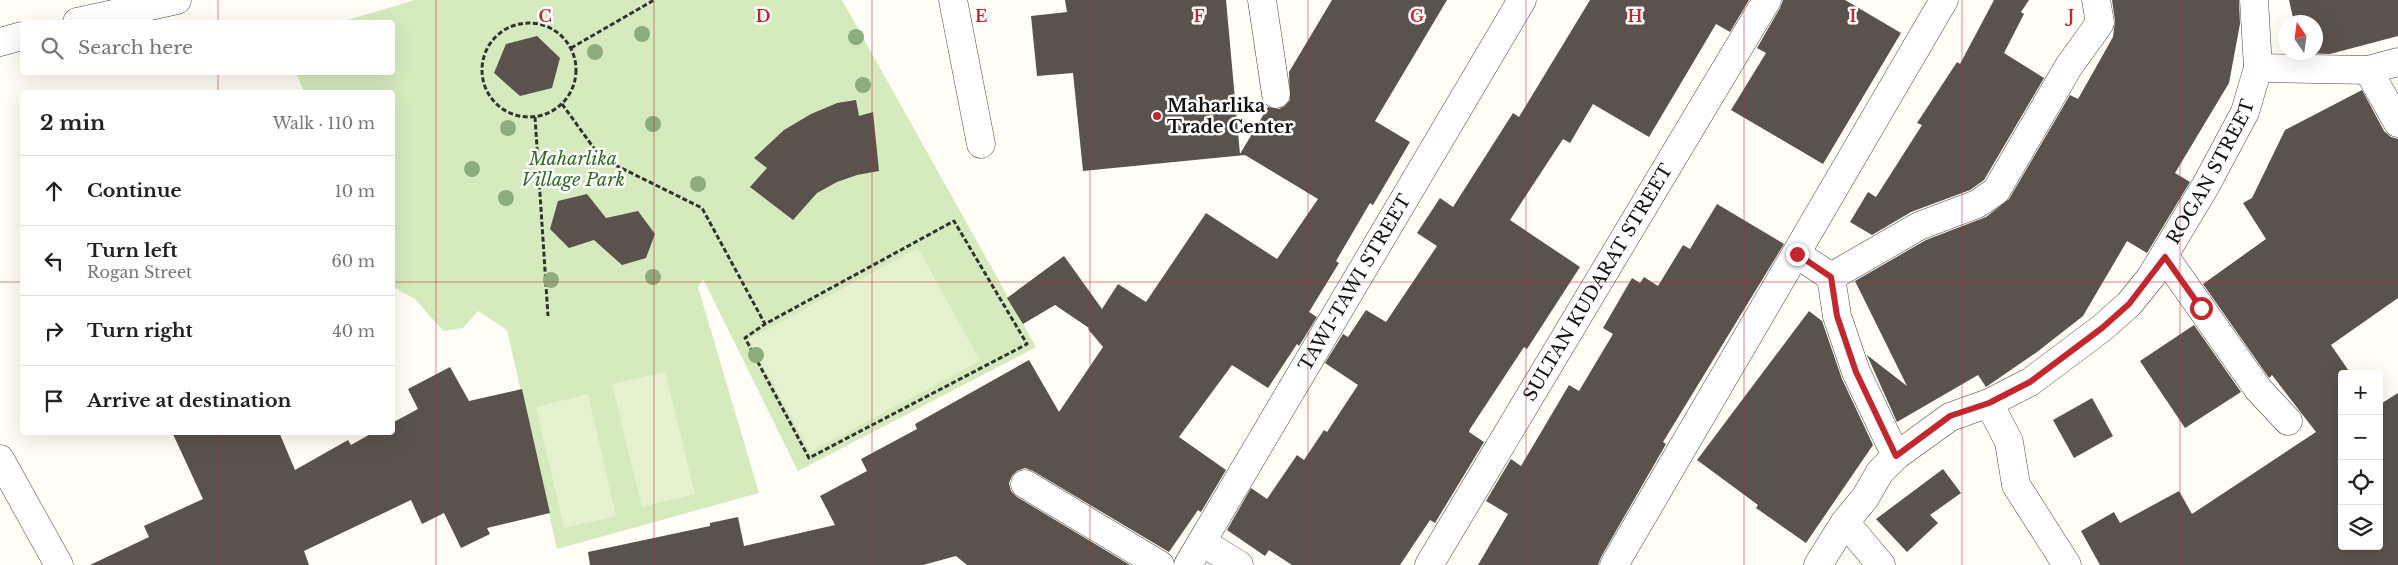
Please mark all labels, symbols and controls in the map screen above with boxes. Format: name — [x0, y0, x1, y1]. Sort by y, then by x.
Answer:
text: C — [538, 6, 552, 26]
text: D — [756, 6, 770, 26]
text: E — [975, 6, 987, 26]
text: F — [1193, 6, 1205, 26]
text: G — [1410, 6, 1424, 26]
text: H — [1627, 6, 1643, 26]
text: I — [1850, 6, 1857, 26]
text: J — [2065, 6, 2074, 26]
north arrow — [2278, 15, 2323, 60]
search box — [20, 20, 395, 75]
icon: search — [38, 34, 66, 62]
text: Search here — [78, 36, 193, 59]
place label: Maharlika Trade Center — [1167, 95, 1293, 138]
street label: ROGAN STREET — [2162, 96, 2259, 248]
text: 2 min — [40, 110, 105, 136]
marker: Maharlika Trade Center — [1151, 110, 1163, 122]
text: Walk · 110 m — [273, 113, 375, 133]
park label: Maharlika Village Park — [521, 148, 625, 191]
street label: SULTAN KUDARAT STREET — [1519, 160, 1677, 405]
icon: ahead — [40, 177, 68, 205]
text: Continue — [87, 179, 182, 202]
text: 10 m — [335, 181, 375, 201]
street label: TAWI-TAWI STREET — [1294, 190, 1416, 375]
text: Turn left — [87, 239, 178, 262]
route end — [1786, 243, 1809, 266]
icon: left — [40, 247, 68, 275]
text: 60 m — [332, 251, 375, 271]
text: Rogan Street — [87, 262, 192, 282]
route start — [2190, 297, 2213, 320]
icon: right — [40, 317, 68, 345]
text: Turn right — [87, 319, 193, 342]
text: 40 m — [332, 321, 375, 341]
map controls — [2338, 370, 2383, 550]
button: + — [2338, 370, 2383, 415]
icon: arrive — [40, 387, 68, 415]
text: Arrive at destination — [87, 389, 291, 412]
button: − — [2338, 415, 2383, 460]
button: locate — [2338, 460, 2383, 505]
button: layers — [2338, 505, 2383, 550]

